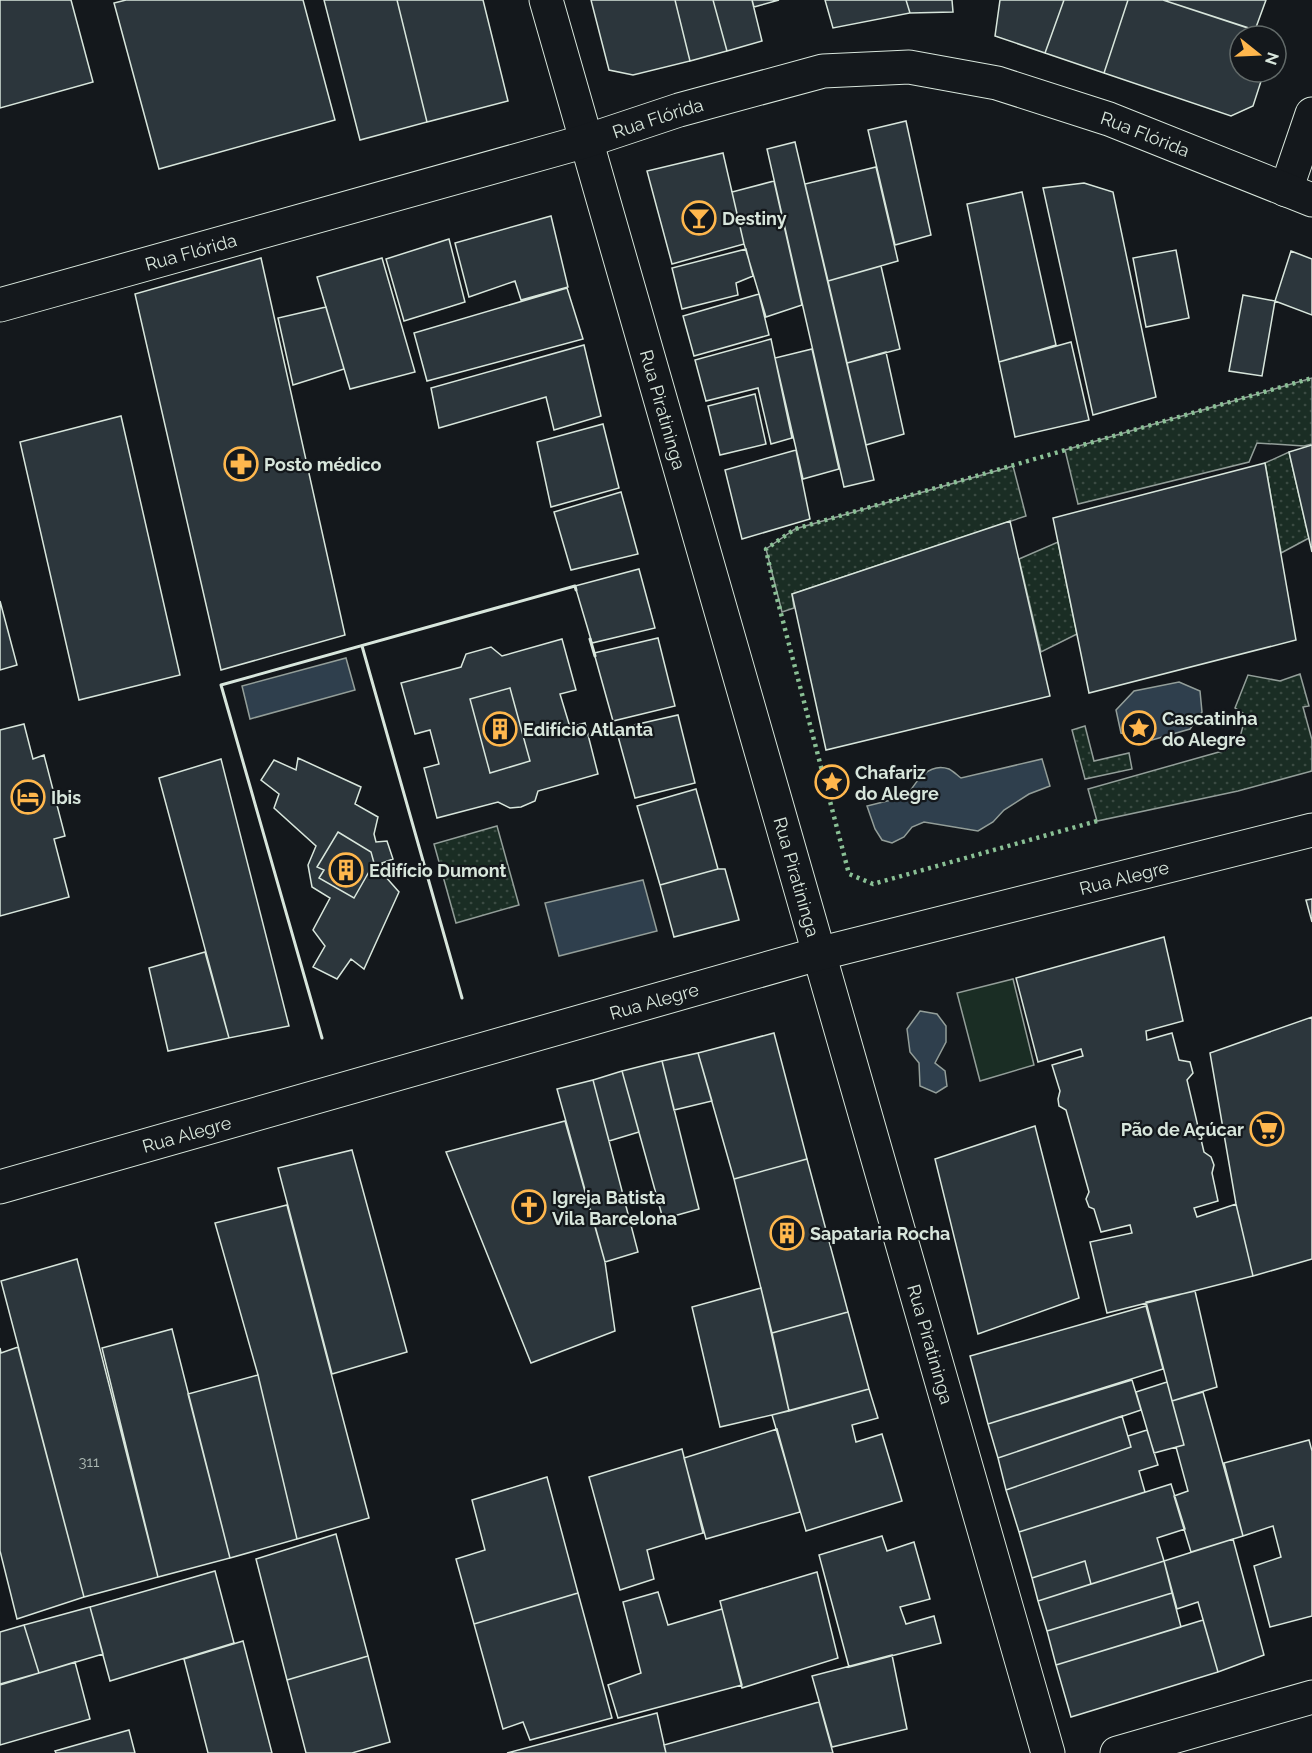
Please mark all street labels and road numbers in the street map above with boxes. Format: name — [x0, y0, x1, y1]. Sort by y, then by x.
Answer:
street label: Rua Flórida — [610, 93, 705, 142]
street label: Rua Flórida — [1098, 107, 1193, 161]
street label: Rua Flórida — [142, 229, 239, 274]
street label: Rua Piratininga — [636, 347, 690, 472]
street label: Rua Piratininga — [770, 814, 824, 939]
street label: Rua Alegre — [1077, 856, 1171, 899]
street label: Rua Alegre — [607, 978, 701, 1023]
street label: Rua Alegre — [140, 1111, 234, 1156]
street label: Rua Piratininga — [904, 1282, 958, 1406]

